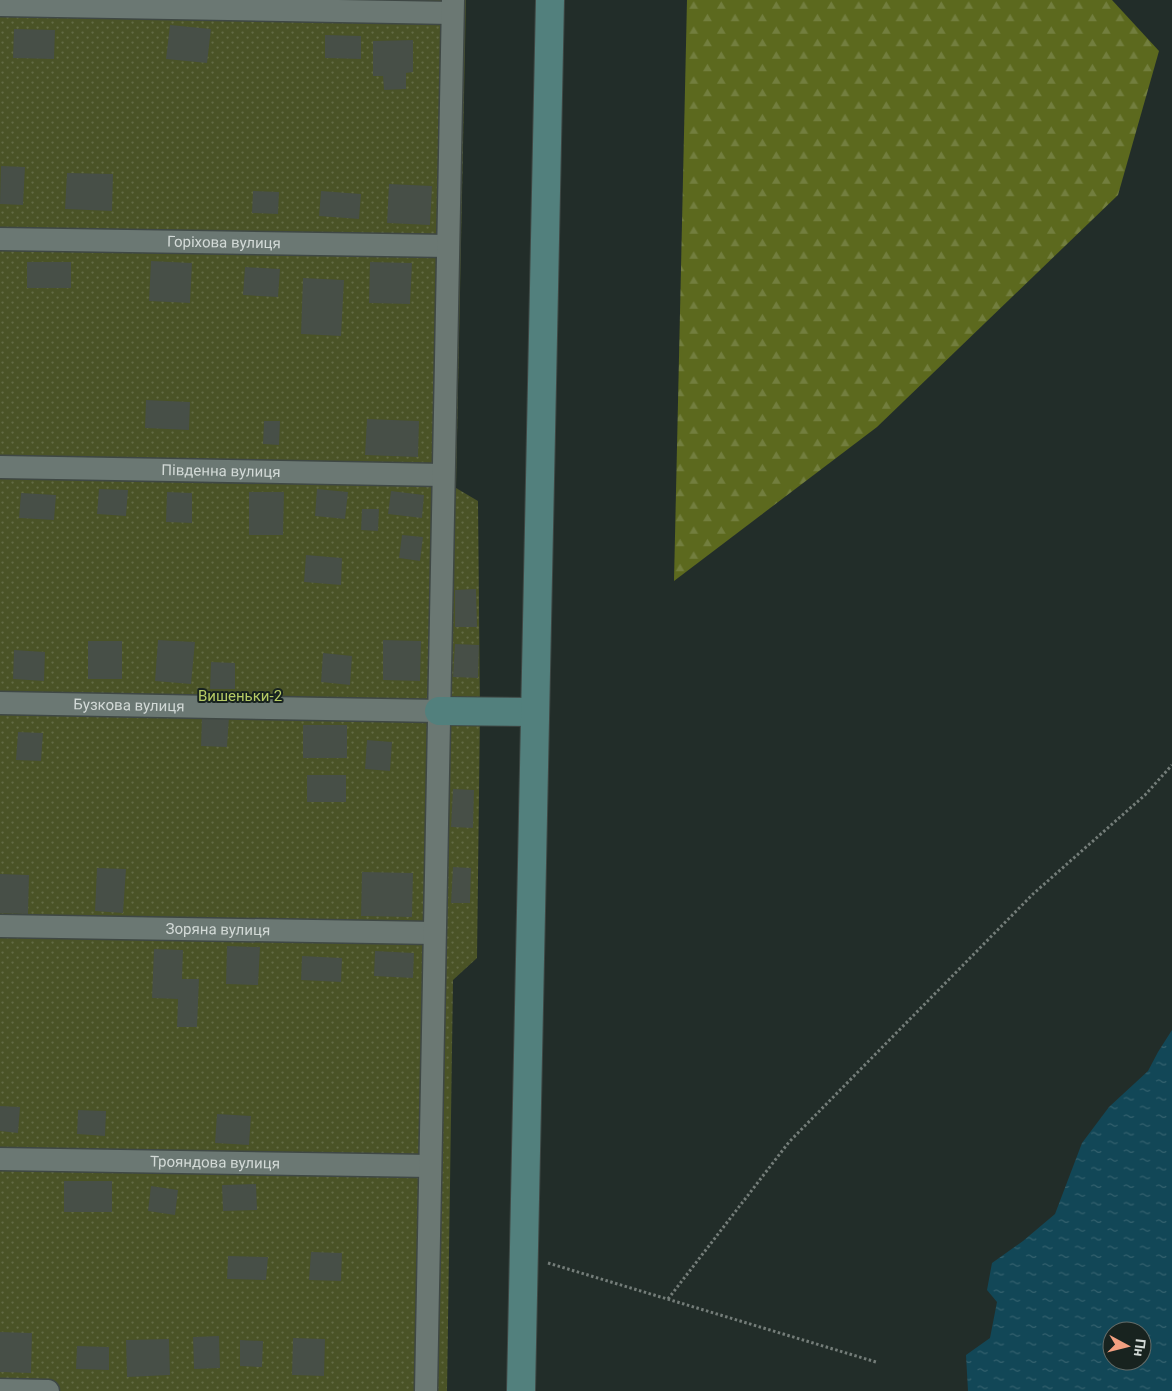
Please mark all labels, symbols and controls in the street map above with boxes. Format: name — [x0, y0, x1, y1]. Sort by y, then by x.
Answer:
street label: Горіхова вулиця — [167, 233, 281, 252]
street label: Південна вулиця — [161, 461, 281, 481]
park label: Вишеньки-2 — [198, 687, 282, 705]
street label: Бузкова вулиця — [73, 695, 185, 715]
street label: Зоряна вулиця — [166, 920, 270, 939]
street label: Трояндова вулиця — [150, 1152, 280, 1173]
north arrow — [1102, 1321, 1152, 1371]
text: Пн — [1131, 1338, 1149, 1357]

